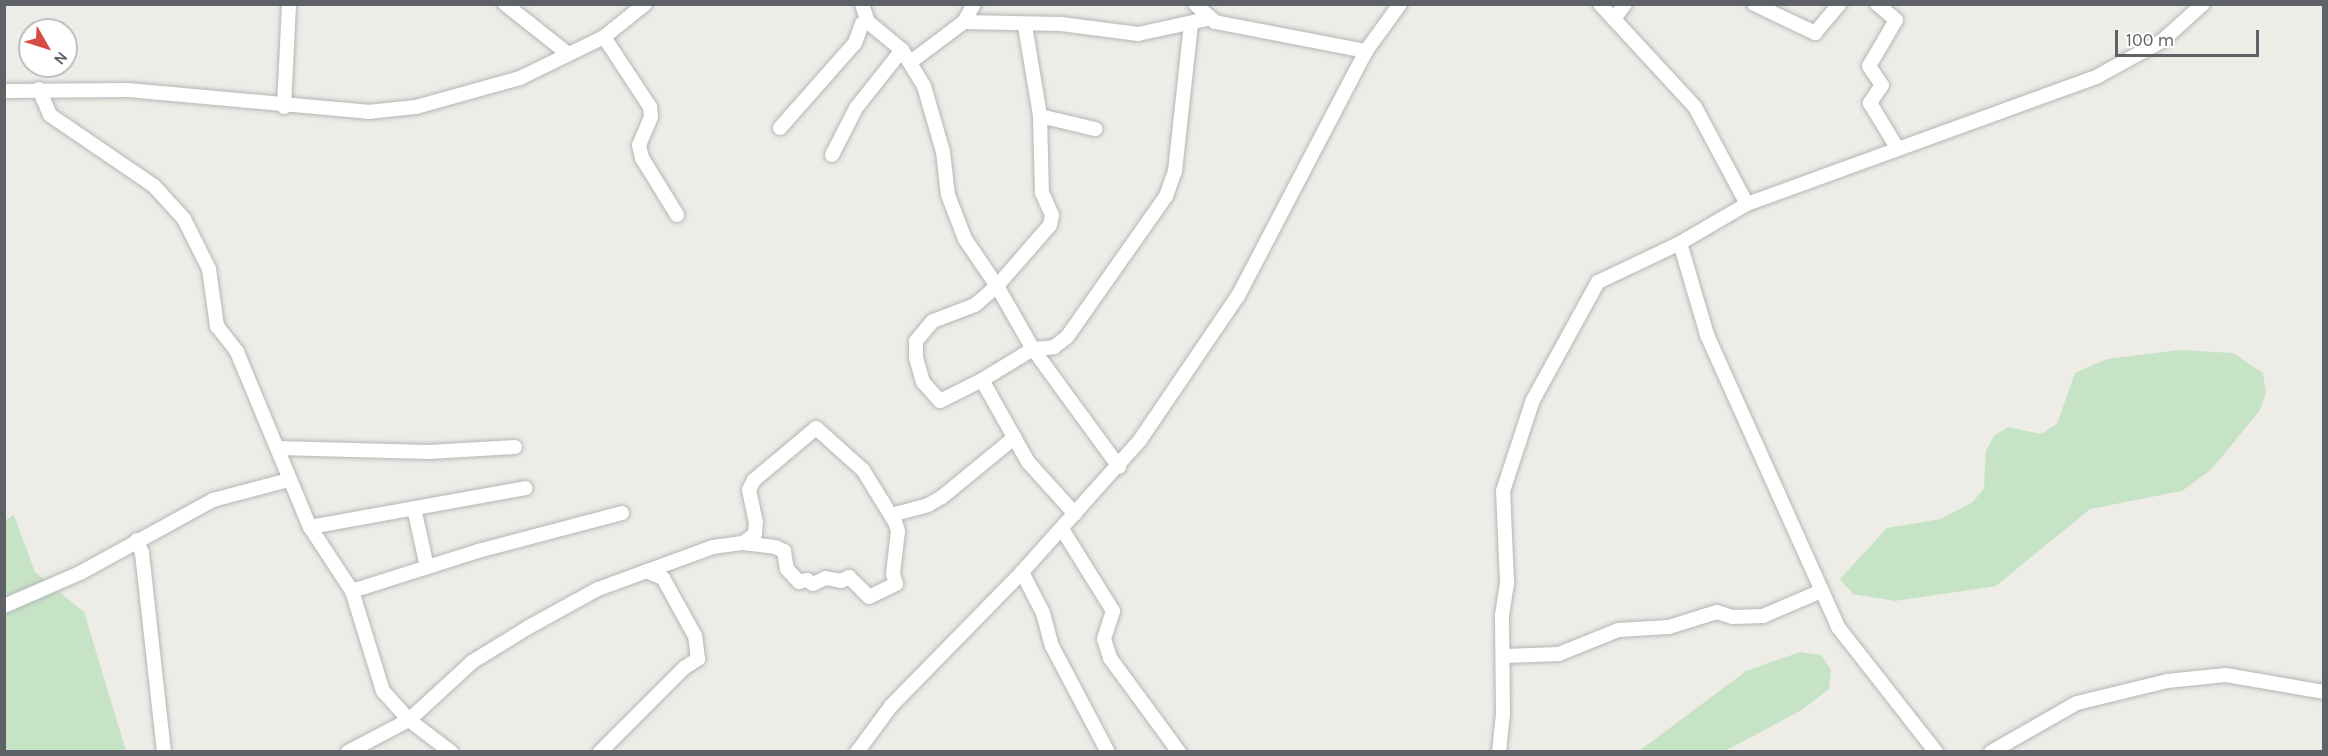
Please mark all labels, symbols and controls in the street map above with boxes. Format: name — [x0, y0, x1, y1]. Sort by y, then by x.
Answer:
north arrow — [18, 18, 78, 78]
scale bar — [2118, 18, 2262, 56]
text: 100 m — [2126, 29, 2174, 51]
text: N — [50, 48, 72, 69]

